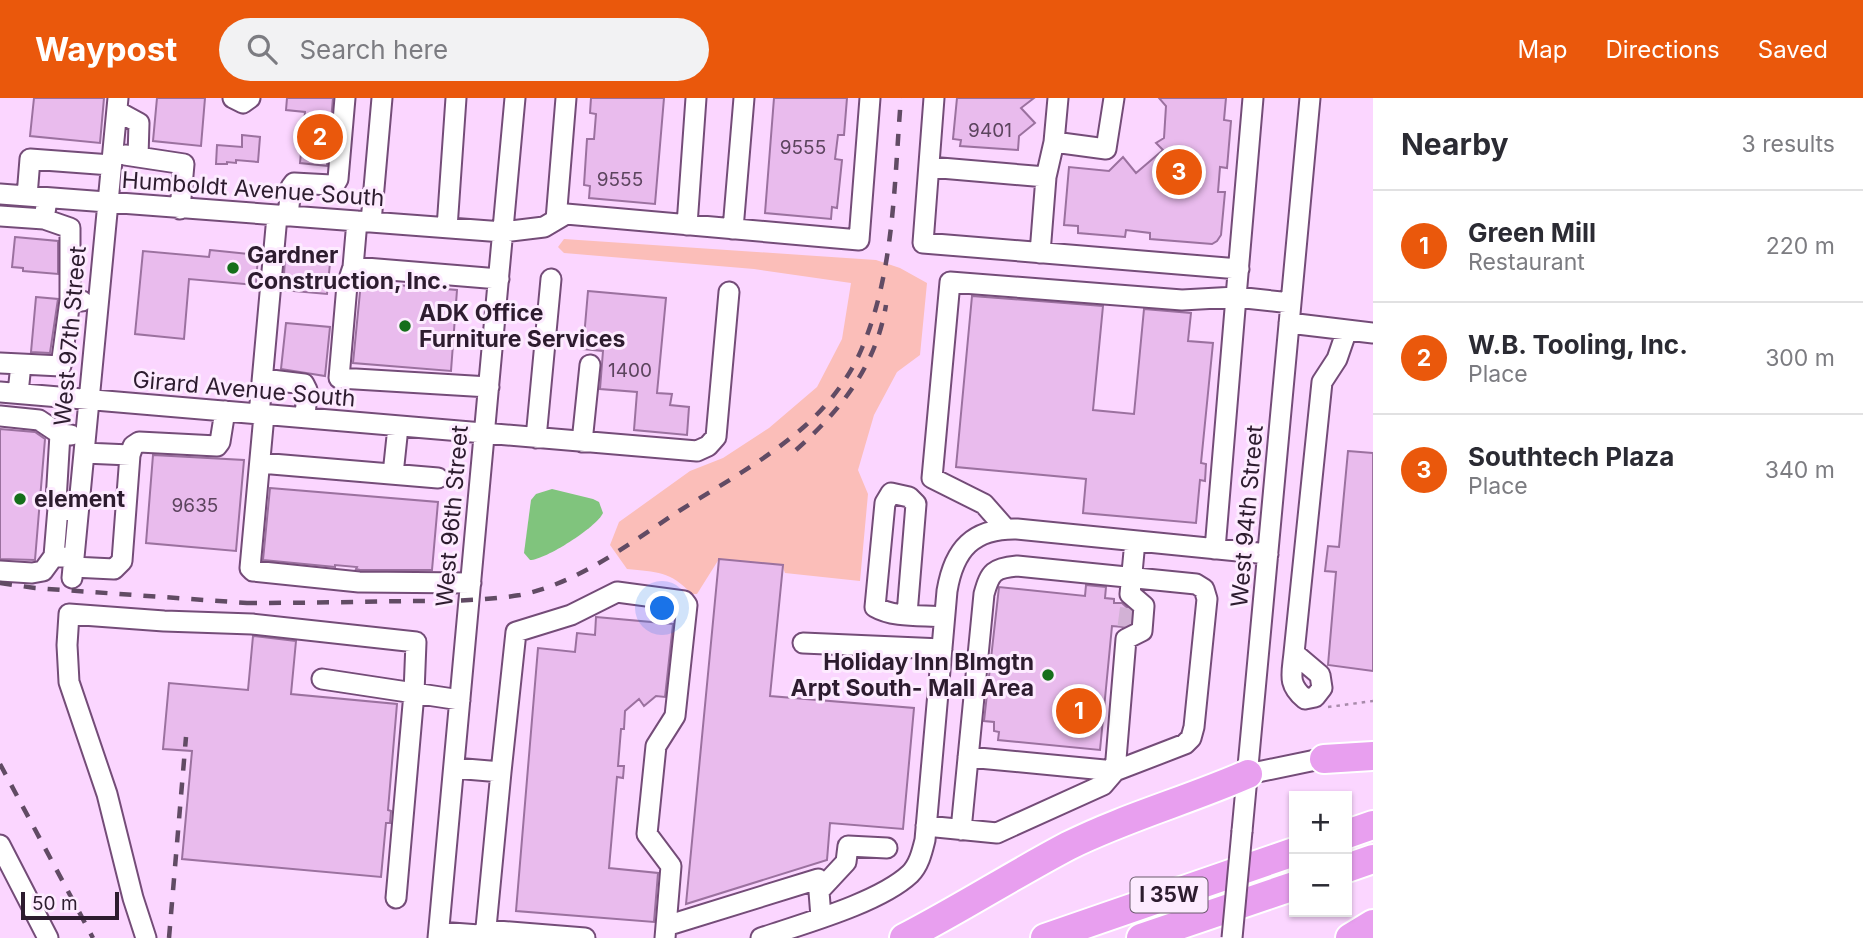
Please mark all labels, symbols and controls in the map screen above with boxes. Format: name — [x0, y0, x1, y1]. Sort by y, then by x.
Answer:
search box — [219, 18, 709, 81]
text: Waypost — [35, 29, 177, 69]
icon: search — [243, 30, 281, 68]
text: Search here — [299, 34, 448, 65]
text: Map — [1518, 35, 1567, 64]
text: Directions — [1605, 35, 1720, 64]
text: Saved — [1758, 35, 1828, 64]
pin: 2 — [297, 111, 343, 163]
house number: 9401 — [968, 119, 1012, 142]
text: Nearby — [1401, 126, 1509, 162]
text: 3 results — [1742, 130, 1835, 158]
house number: 9555 — [780, 136, 826, 159]
pin: 3 — [1156, 146, 1202, 198]
street label: Humboldt Avenue South — [121, 166, 385, 212]
house number: 9555 — [597, 168, 643, 191]
text: Green Mill — [1468, 217, 1596, 248]
text: 1 — [1419, 232, 1429, 260]
text: 220 m — [1766, 232, 1835, 260]
place label: Gardner Construction, Inc. — [247, 241, 448, 295]
street label: West 97th Street — [48, 244, 92, 427]
text: Restaurant — [1468, 248, 1585, 276]
marker: Gardner Construction, Inc. — [225, 260, 241, 276]
place label: ADK Office Furniture Services — [419, 299, 626, 353]
marker: ADK Office Furniture Services — [397, 318, 413, 334]
text: W.B. Tooling, Inc. — [1468, 329, 1688, 360]
text: 2 — [1417, 344, 1431, 372]
text: 300 m — [1765, 344, 1835, 372]
house number: 1400 — [608, 359, 652, 382]
text: Place — [1468, 360, 1528, 388]
street label: Girard Avenue South — [131, 365, 357, 413]
street label: West 94th Street — [1225, 423, 1269, 608]
street label: West 96th Street — [430, 424, 474, 608]
text: Southtech Plaza — [1468, 441, 1674, 472]
text: 3 — [1417, 456, 1431, 484]
text: 340 m — [1765, 456, 1835, 484]
text: Place — [1468, 472, 1528, 500]
place label: element — [34, 485, 126, 513]
marker: element — [12, 491, 28, 507]
house number: 9635 — [172, 494, 218, 517]
your location — [645, 591, 679, 625]
place label: Holiday Inn Blmgtn Arpt South- Mall Area — [790, 648, 1034, 702]
marker: Holiday Inn Blmgtn Arpt South- Mall Area — [1040, 667, 1056, 683]
pin: 1 — [1056, 685, 1102, 737]
map controls — [1289, 791, 1352, 917]
button: + — [1289, 791, 1352, 854]
button: − — [1289, 854, 1352, 917]
road number: I 35W — [1130, 878, 1208, 912]
scale bar — [21, 889, 119, 921]
text: 50 m — [32, 892, 78, 915]

